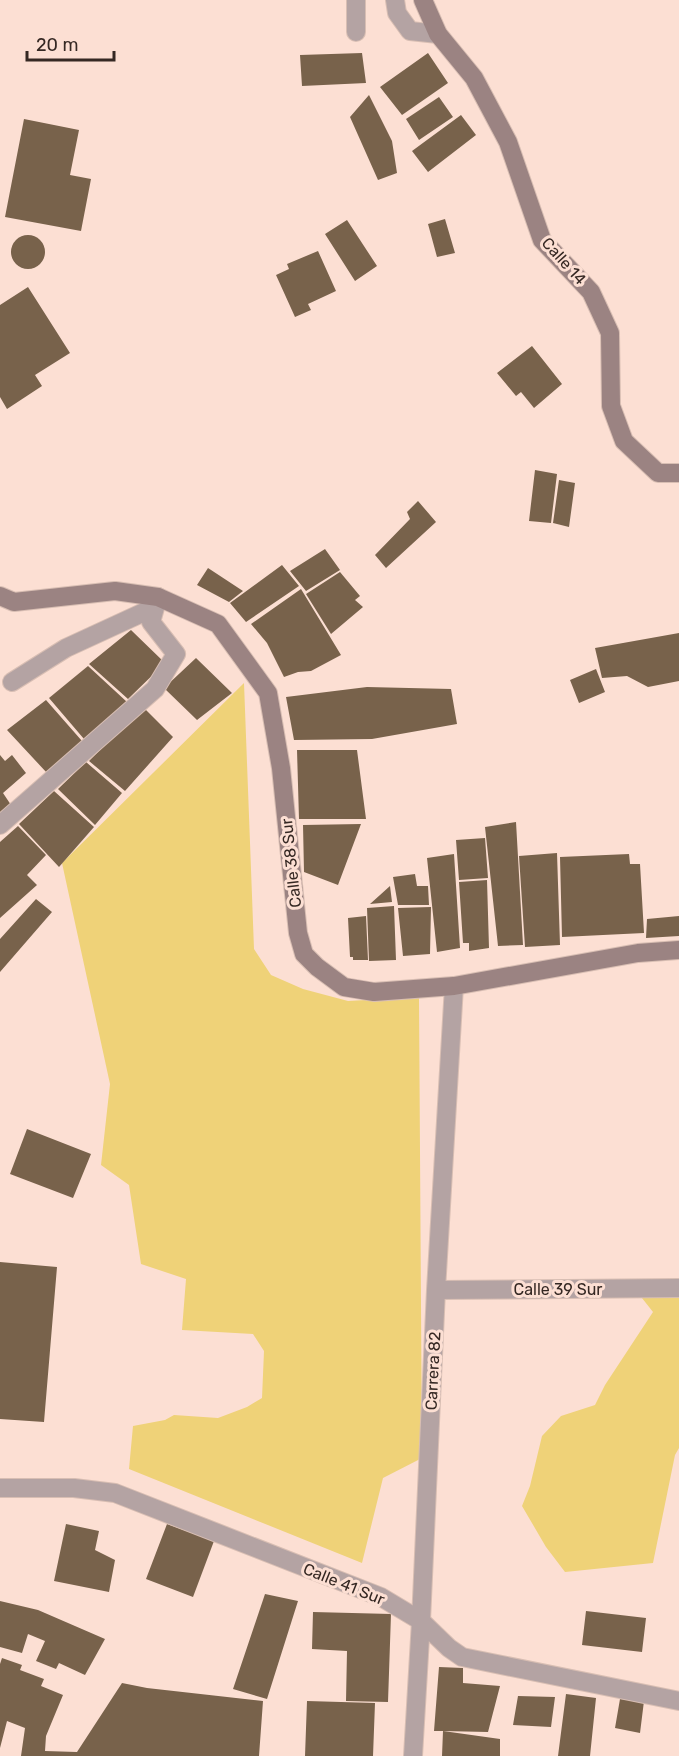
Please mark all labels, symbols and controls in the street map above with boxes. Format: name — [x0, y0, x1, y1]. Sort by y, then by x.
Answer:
scale bar — [27, 24, 114, 62]
text: 20 m — [36, 34, 78, 56]
street label: Calle 14 — [538, 233, 590, 289]
street label: Calle 38 Sur — [277, 817, 305, 909]
street label: Calle 39 Sur — [514, 1280, 602, 1299]
street label: Carrera 82 — [421, 1331, 445, 1411]
street label: Calle 41 Sur — [300, 1559, 388, 1609]

